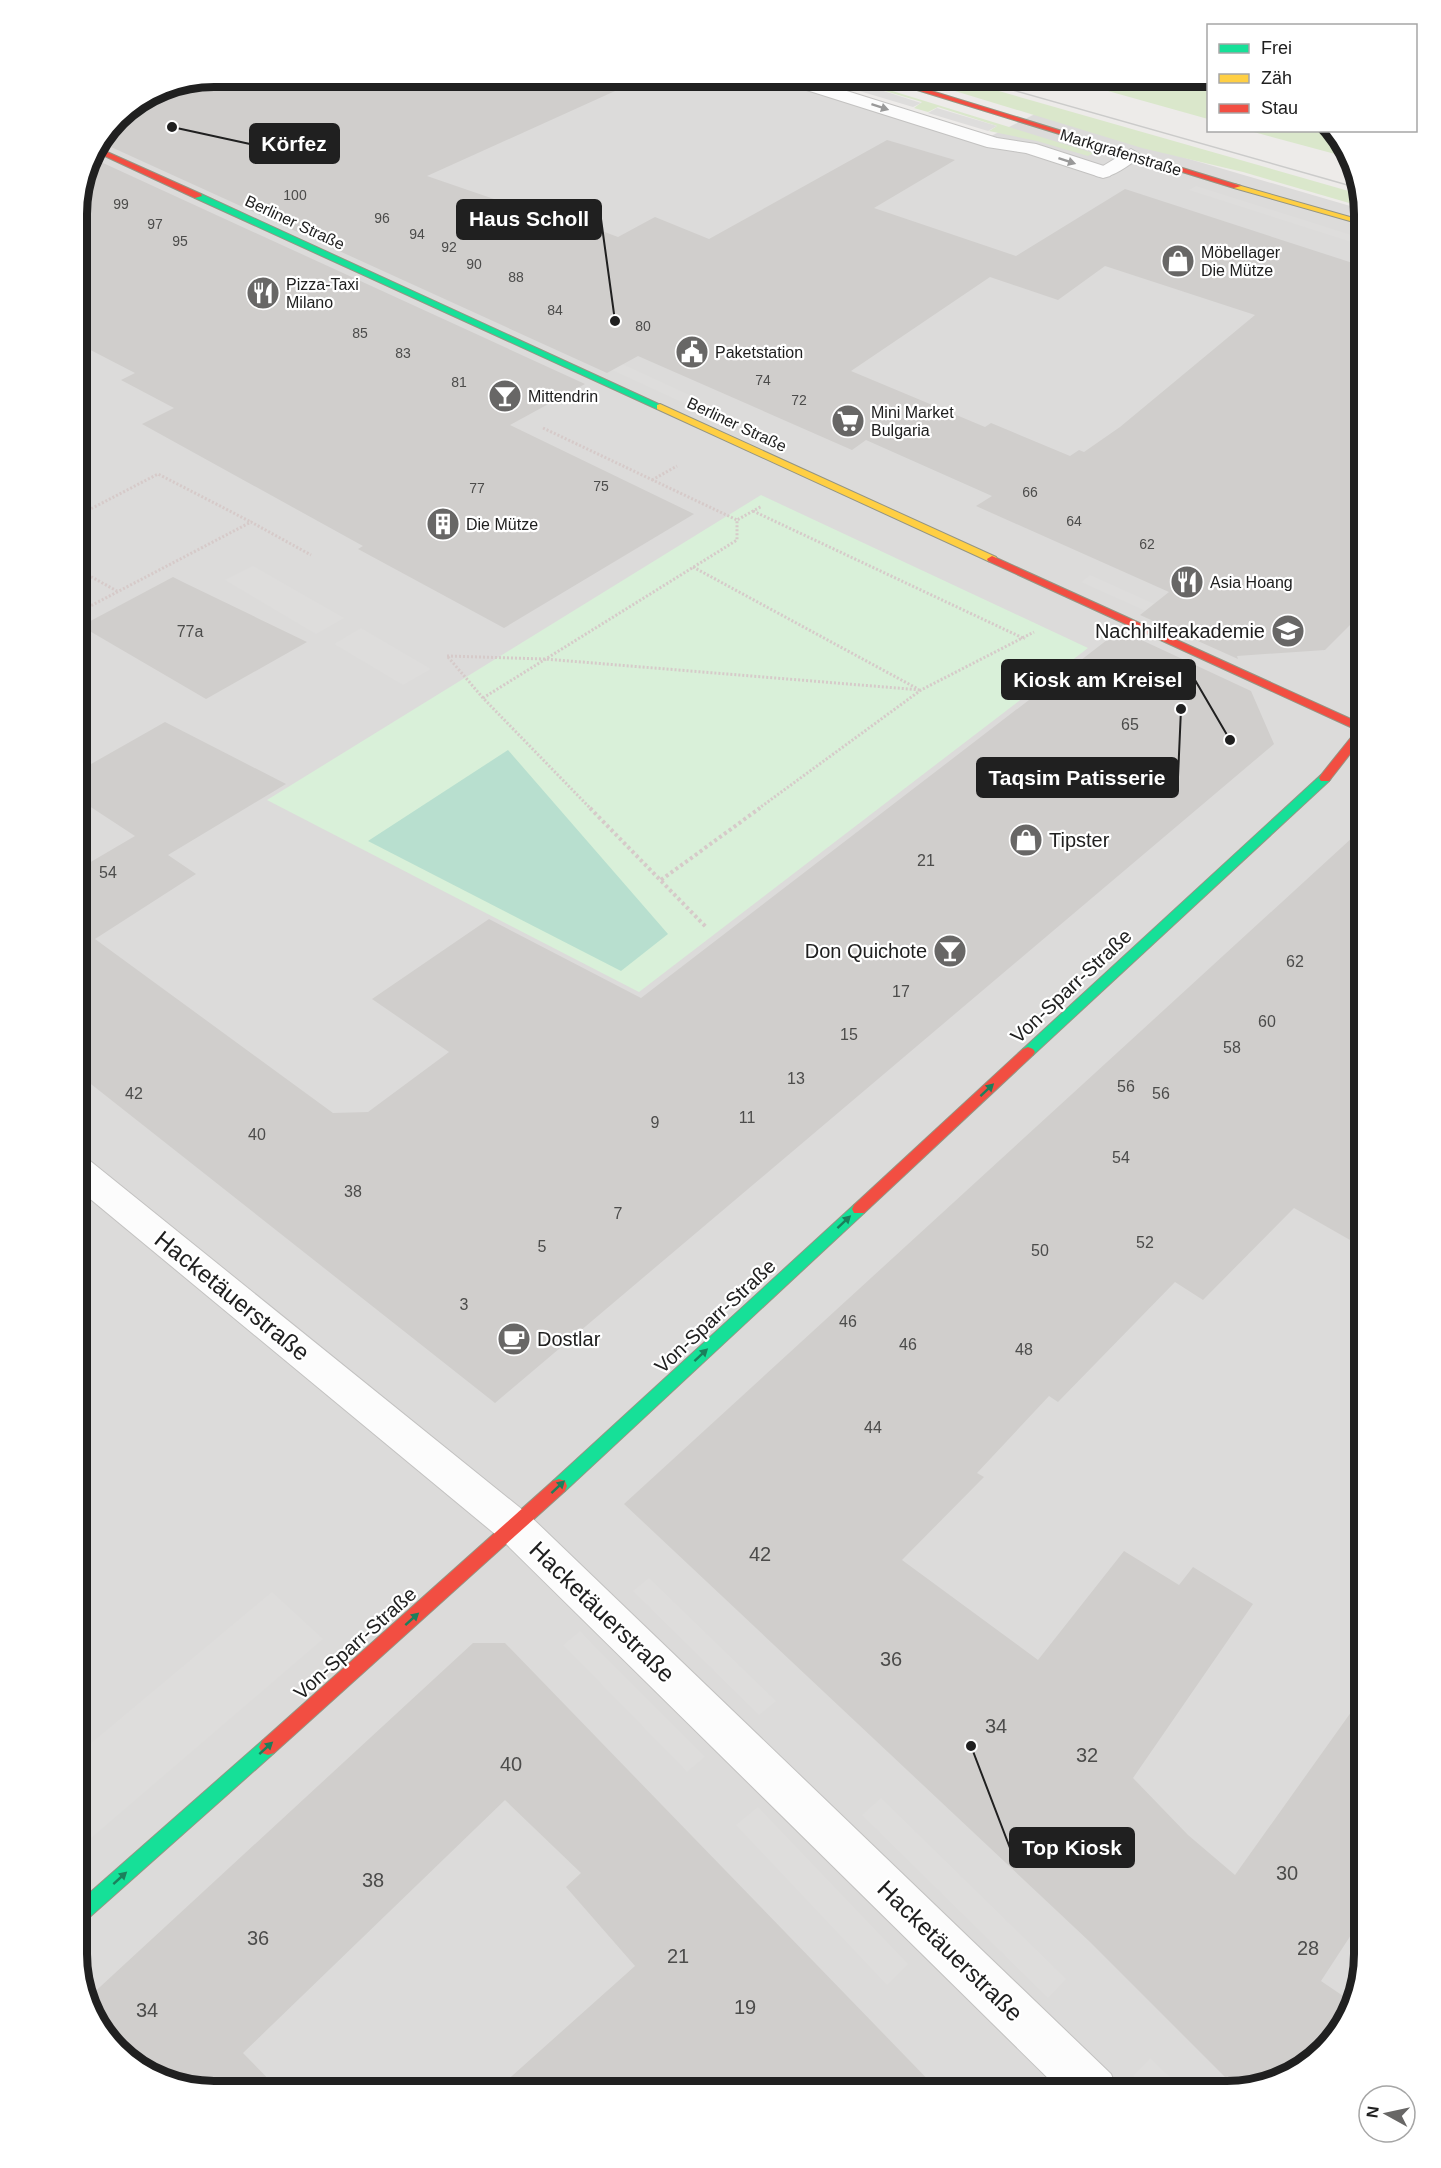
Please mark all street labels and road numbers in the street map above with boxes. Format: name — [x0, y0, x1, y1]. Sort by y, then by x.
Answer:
street label: Markgrafenstraße — [1058, 126, 1184, 179]
street label: Berliner Straße — [242, 192, 347, 253]
street label: Berliner Straße — [684, 394, 789, 455]
street label: Von-Sparr-Straße — [1006, 925, 1136, 1047]
street label: Hacketäuerstraße — [150, 1225, 315, 1366]
street label: Von-Sparr-Straße — [650, 1255, 780, 1377]
street label: Hacketäuerstraße — [524, 1536, 680, 1688]
street label: Von-Sparr-Straße — [289, 1582, 421, 1704]
street label: Hacketäuerstraße — [872, 1875, 1028, 2027]

